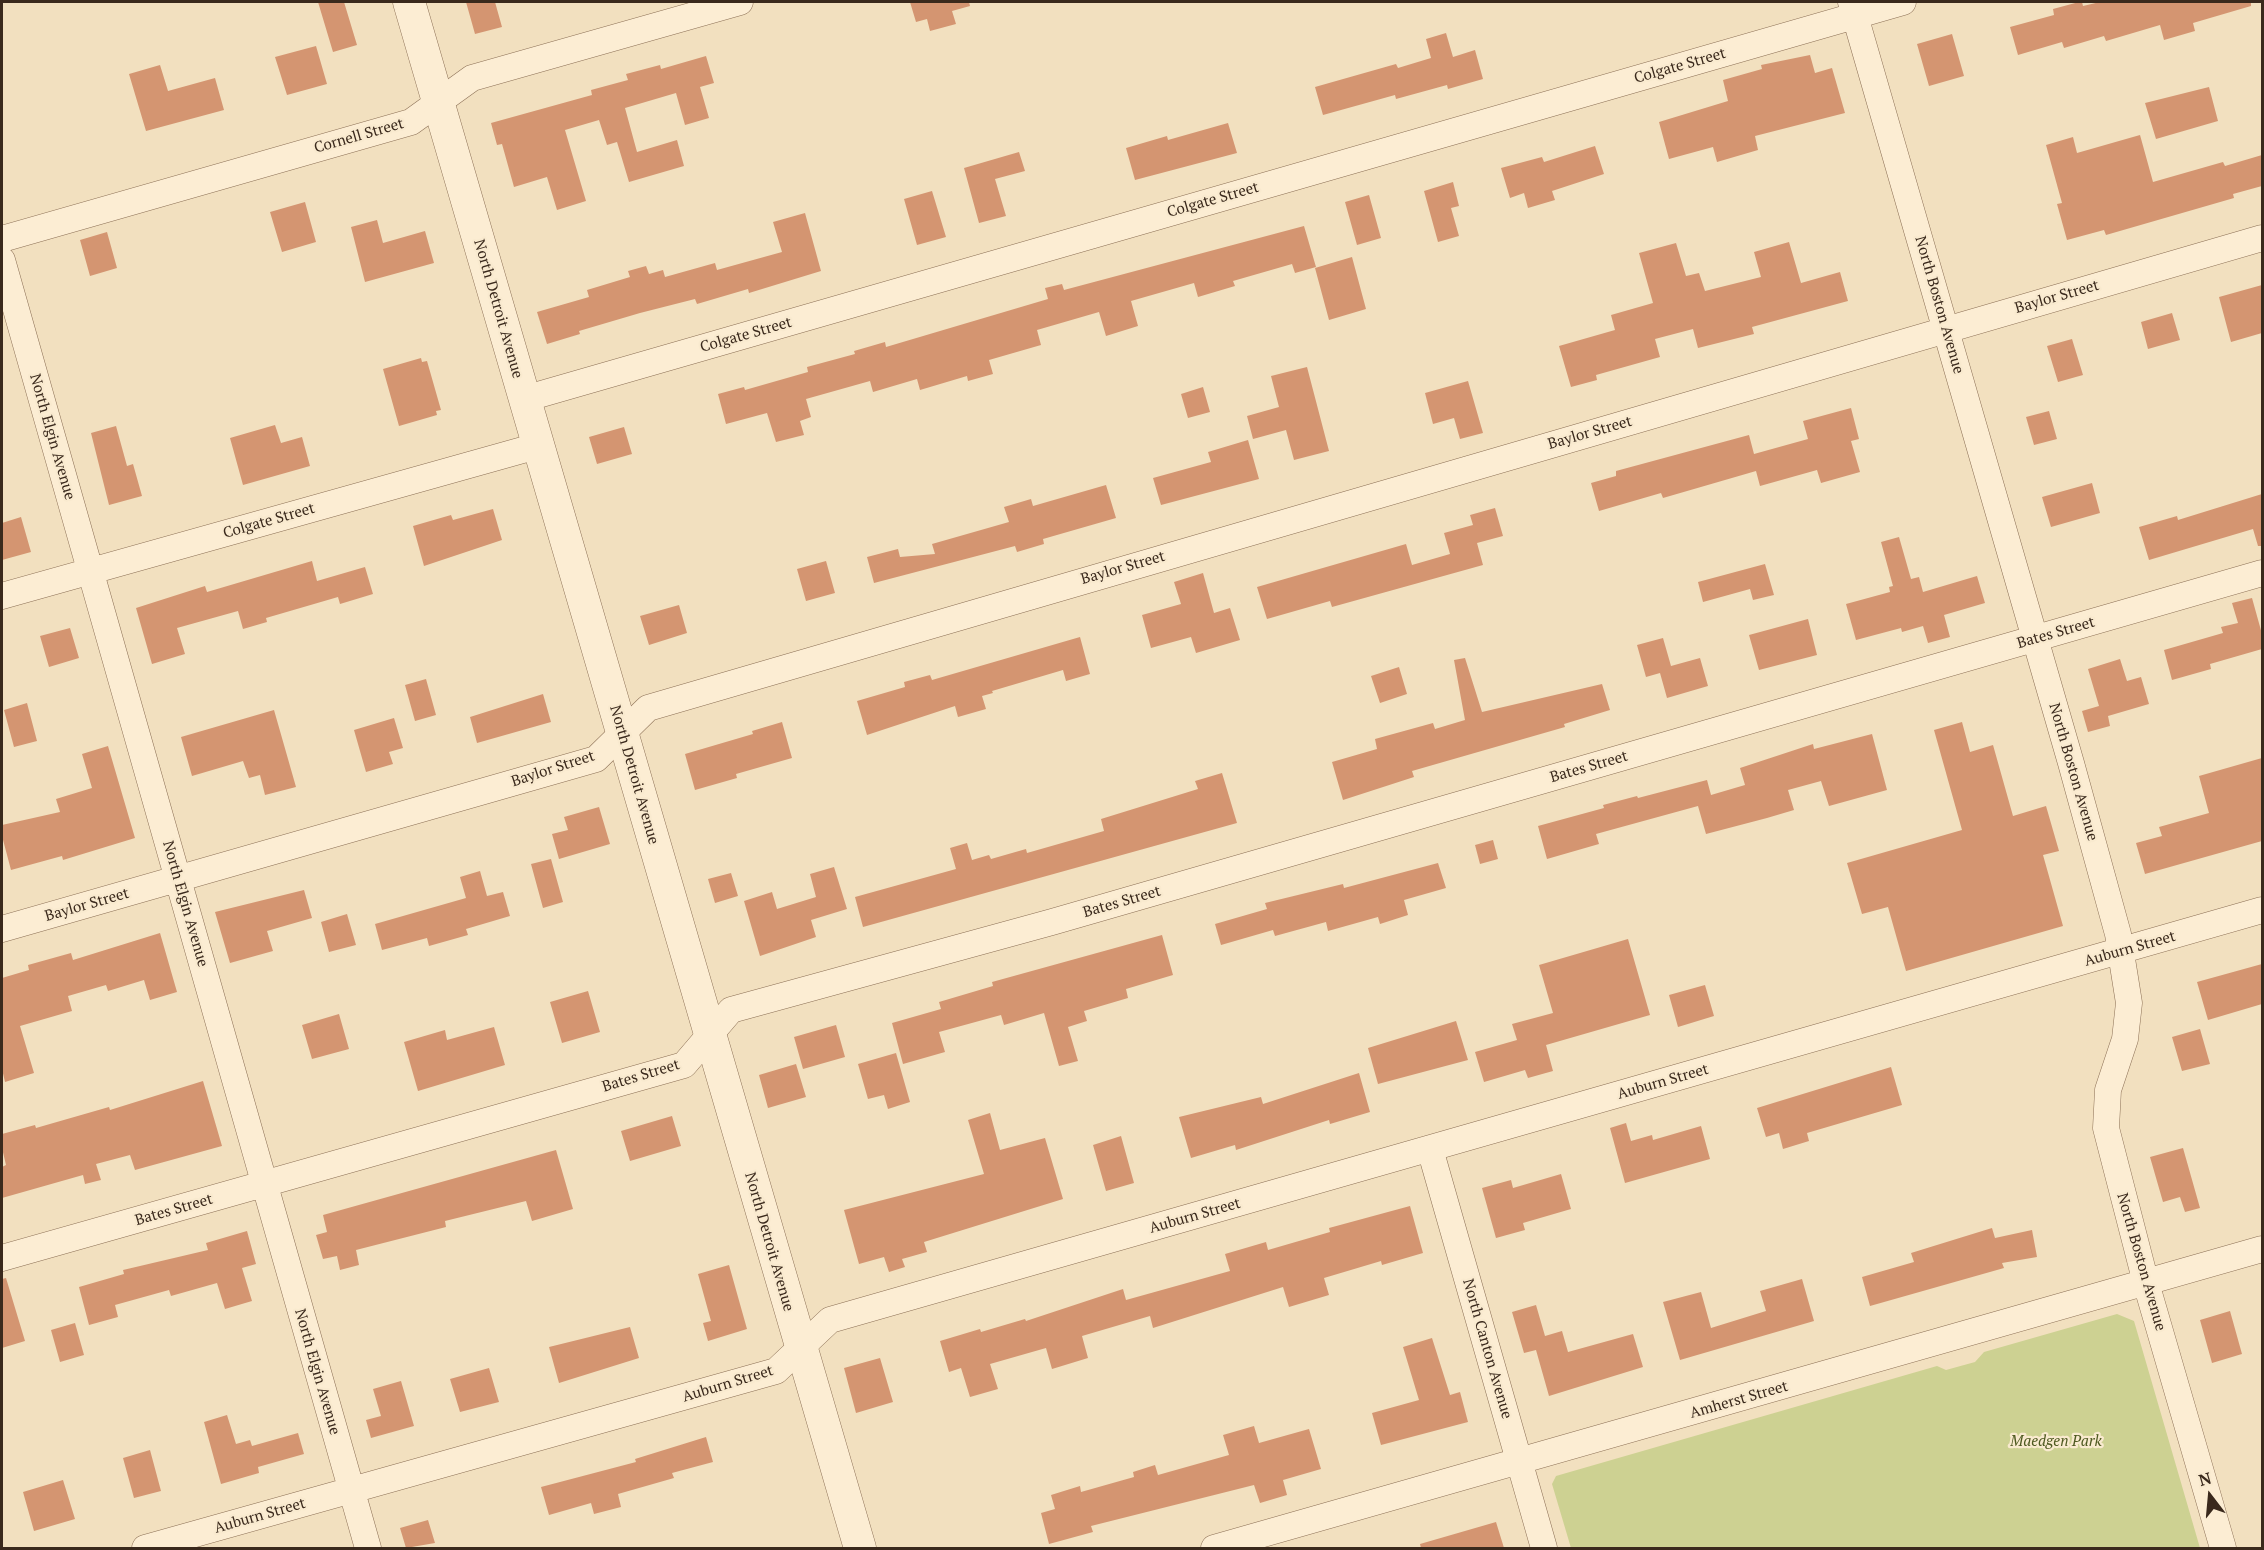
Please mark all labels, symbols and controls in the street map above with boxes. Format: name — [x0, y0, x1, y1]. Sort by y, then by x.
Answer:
street label: Colgate Street — [1632, 44, 1728, 88]
street label: Cornell Street — [312, 115, 406, 157]
street label: Colgate Street — [1165, 178, 1261, 222]
street label: North Boston Avenue — [1911, 234, 1967, 376]
street label: North Detroit Avenue — [470, 237, 526, 381]
street label: Baylor Street — [2013, 276, 2101, 318]
street label: Colgate Street — [698, 313, 794, 357]
street label: North Elgin Avenue — [25, 372, 79, 502]
street label: Baylor Street — [1546, 412, 1634, 454]
street label: Colgate Street — [221, 499, 317, 543]
street label: Baylor Street — [1079, 547, 1167, 589]
street label: Bates Street — [2015, 613, 2097, 653]
street label: North Boston Avenue — [2045, 701, 2101, 843]
street label: North Detroit Avenue — [606, 703, 662, 847]
street label: Baylor Street — [509, 747, 597, 791]
street label: Bates Street — [1548, 747, 1630, 787]
street label: North Elgin Avenue — [158, 839, 212, 969]
street label: Bates Street — [1081, 882, 1163, 922]
street label: Baylor Street — [43, 884, 131, 926]
street label: Auburn Street — [2082, 927, 2178, 971]
street label: Bates Street — [600, 1056, 682, 1096]
street label: Auburn Street — [1615, 1060, 1711, 1104]
street label: North Detroit Avenue — [741, 1170, 797, 1314]
street label: Bates Street — [133, 1190, 215, 1230]
street label: North Boston Avenue — [2113, 1191, 2169, 1333]
street label: Auburn Street — [1147, 1194, 1243, 1238]
street label: North Canton Avenue — [1458, 1277, 1516, 1421]
street label: North Elgin Avenue — [290, 1307, 344, 1437]
street label: Auburn Street — [680, 1362, 776, 1406]
street label: Amherst Street — [1688, 1377, 1790, 1423]
park label: Maedgen Park — [2010, 1433, 2102, 1451]
north arrow — [2180, 1466, 2240, 1526]
text: N — [2196, 1466, 2214, 1491]
street label: Auburn Street — [212, 1494, 308, 1538]

